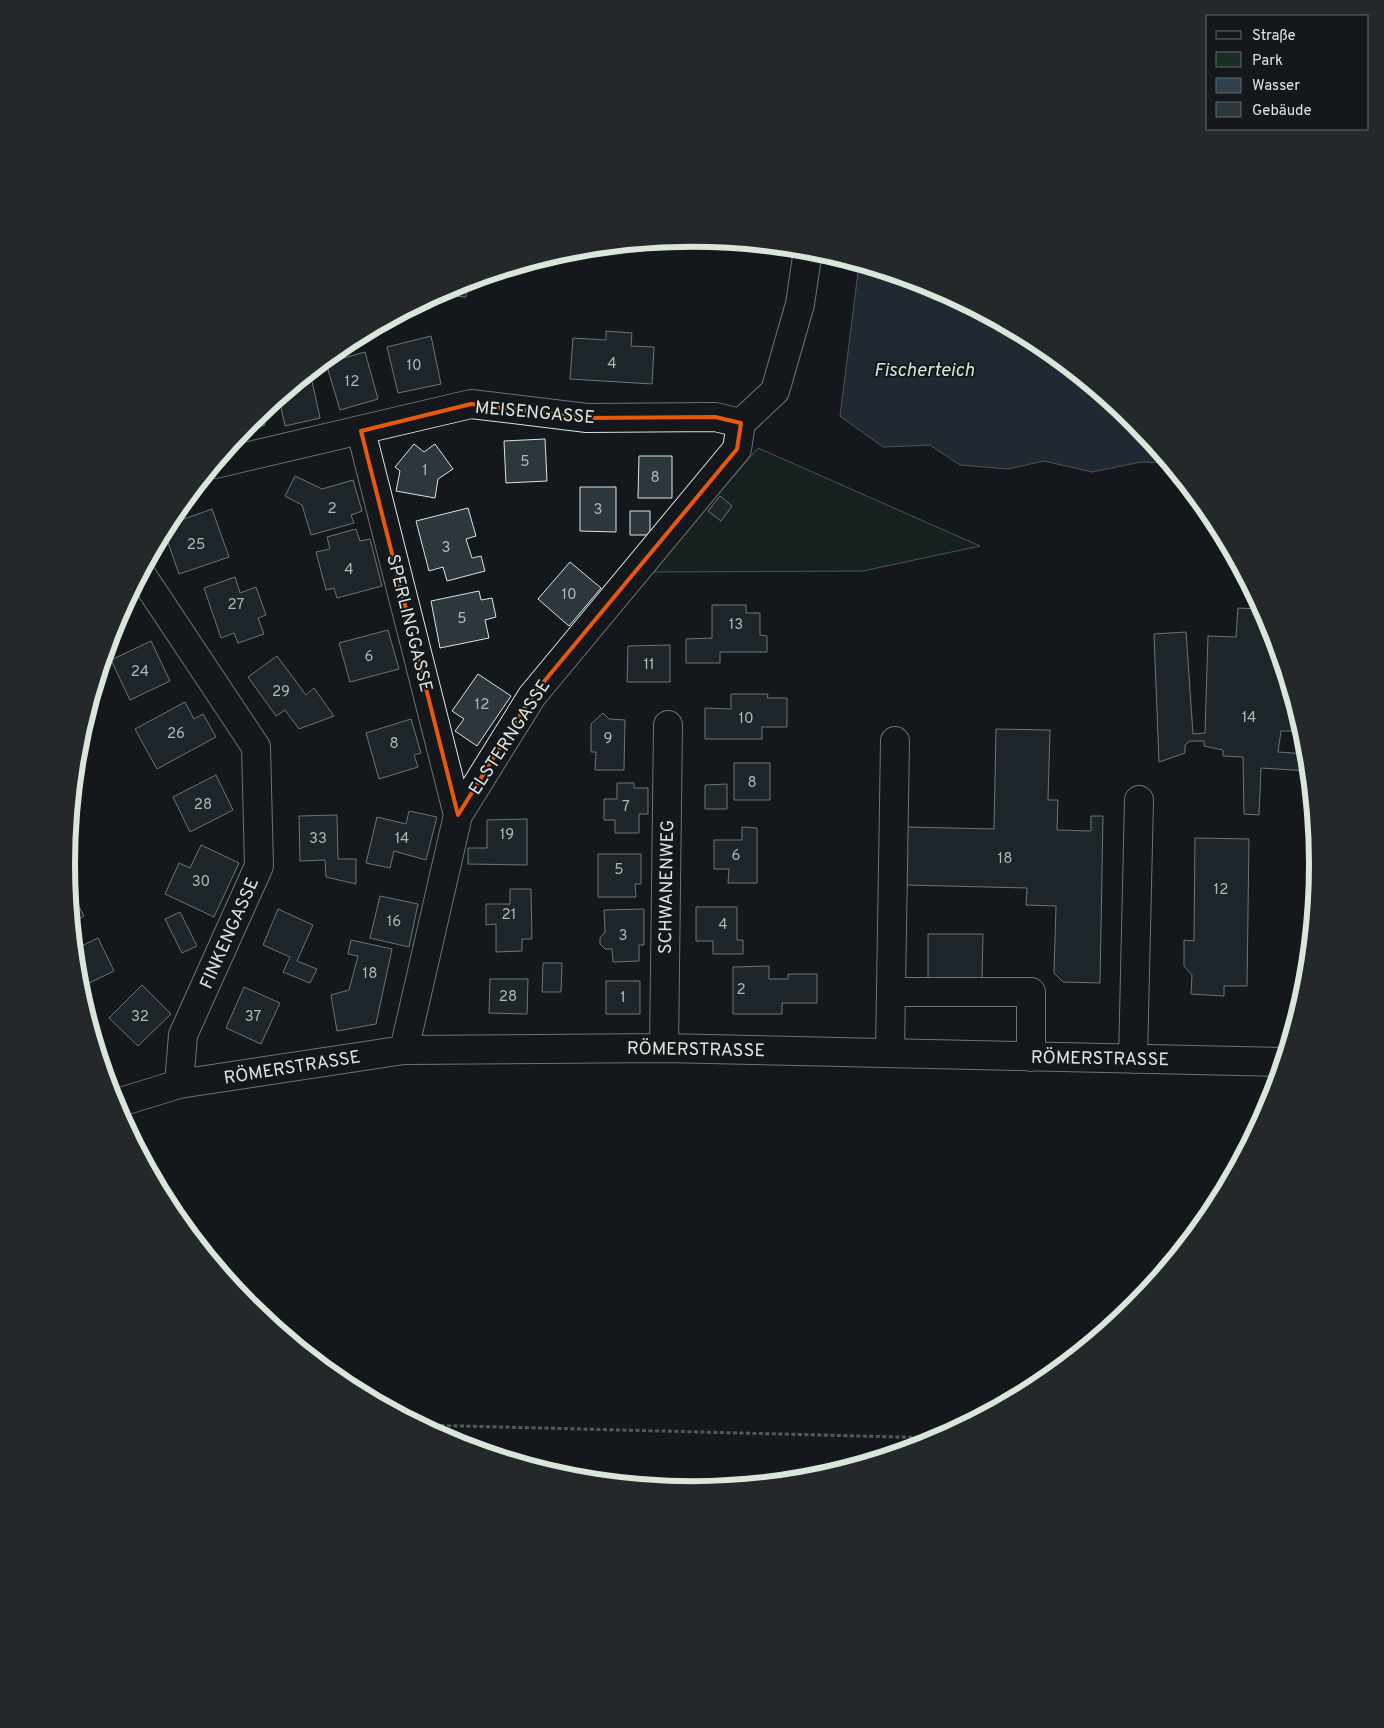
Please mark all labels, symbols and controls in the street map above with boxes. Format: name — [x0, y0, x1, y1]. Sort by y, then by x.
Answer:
legend — [1206, 15, 1369, 130]
text: Straße — [1252, 27, 1296, 46]
text: Park — [1252, 52, 1283, 71]
text: Wasser — [1252, 77, 1300, 96]
text: Gebäude — [1252, 102, 1312, 121]
house number: 4 — [607, 355, 617, 374]
house number: 10 — [406, 357, 422, 376]
water label: Fischerteich — [874, 359, 975, 383]
house number: 12 — [345, 373, 359, 392]
street label: MEISENGASSE — [474, 397, 596, 430]
house number: 5 — [520, 453, 530, 472]
house number: 1 — [422, 462, 428, 481]
house number: 8 — [650, 469, 660, 488]
house number: 2 — [327, 500, 337, 519]
house number: 3 — [593, 501, 603, 520]
house number: 25 — [187, 536, 205, 555]
house number: 3 — [441, 539, 451, 558]
street label: SPERLINGGASSE — [380, 552, 437, 695]
house number: 4 — [344, 561, 354, 580]
house number: 10 — [561, 586, 577, 605]
house number: 27 — [228, 596, 245, 615]
house number: 5 — [457, 610, 467, 629]
house number: 13 — [729, 616, 743, 635]
house number: 6 — [365, 648, 374, 667]
house number: 11 — [643, 656, 655, 675]
house number: 24 — [131, 663, 149, 682]
street label: ELSTERNGASSE — [464, 676, 556, 800]
house number: 29 — [272, 683, 290, 702]
house number: 12 — [475, 696, 489, 715]
house number: 14 — [1242, 709, 1256, 728]
house number: 10 — [738, 710, 754, 729]
house number: 26 — [167, 725, 185, 744]
house number: 9 — [604, 730, 612, 749]
house number: 8 — [389, 735, 399, 754]
house number: 8 — [747, 774, 757, 793]
house number: 28 — [194, 796, 212, 815]
house number: 7 — [622, 798, 630, 817]
street label: SCHWANENWEG — [655, 820, 680, 954]
house number: 19 — [500, 826, 514, 845]
house number: 33 — [309, 830, 327, 849]
house number: 14 — [395, 830, 409, 849]
house number: 6 — [732, 847, 741, 866]
house number: 18 — [998, 850, 1012, 869]
house number: 5 — [614, 861, 624, 880]
house number: 30 — [192, 873, 210, 892]
street label: FINKENGASSE — [196, 874, 265, 993]
house number: 12 — [1214, 881, 1228, 900]
house number: 21 — [502, 906, 516, 925]
house number: 16 — [387, 913, 401, 932]
house number: 4 — [718, 916, 728, 935]
house number: 3 — [618, 927, 628, 946]
house number: 18 — [363, 965, 377, 984]
house number: 2 — [736, 981, 746, 1000]
house number: 28 — [499, 988, 517, 1007]
house number: 1 — [620, 989, 626, 1008]
house number: 32 — [131, 1008, 149, 1027]
house number: 37 — [245, 1008, 262, 1027]
street label: RÖMERSTRASSE — [627, 1036, 765, 1063]
street label: RÖMERSTRASSE — [222, 1044, 362, 1091]
street label: RÖMERSTRASSE — [1031, 1045, 1169, 1072]

